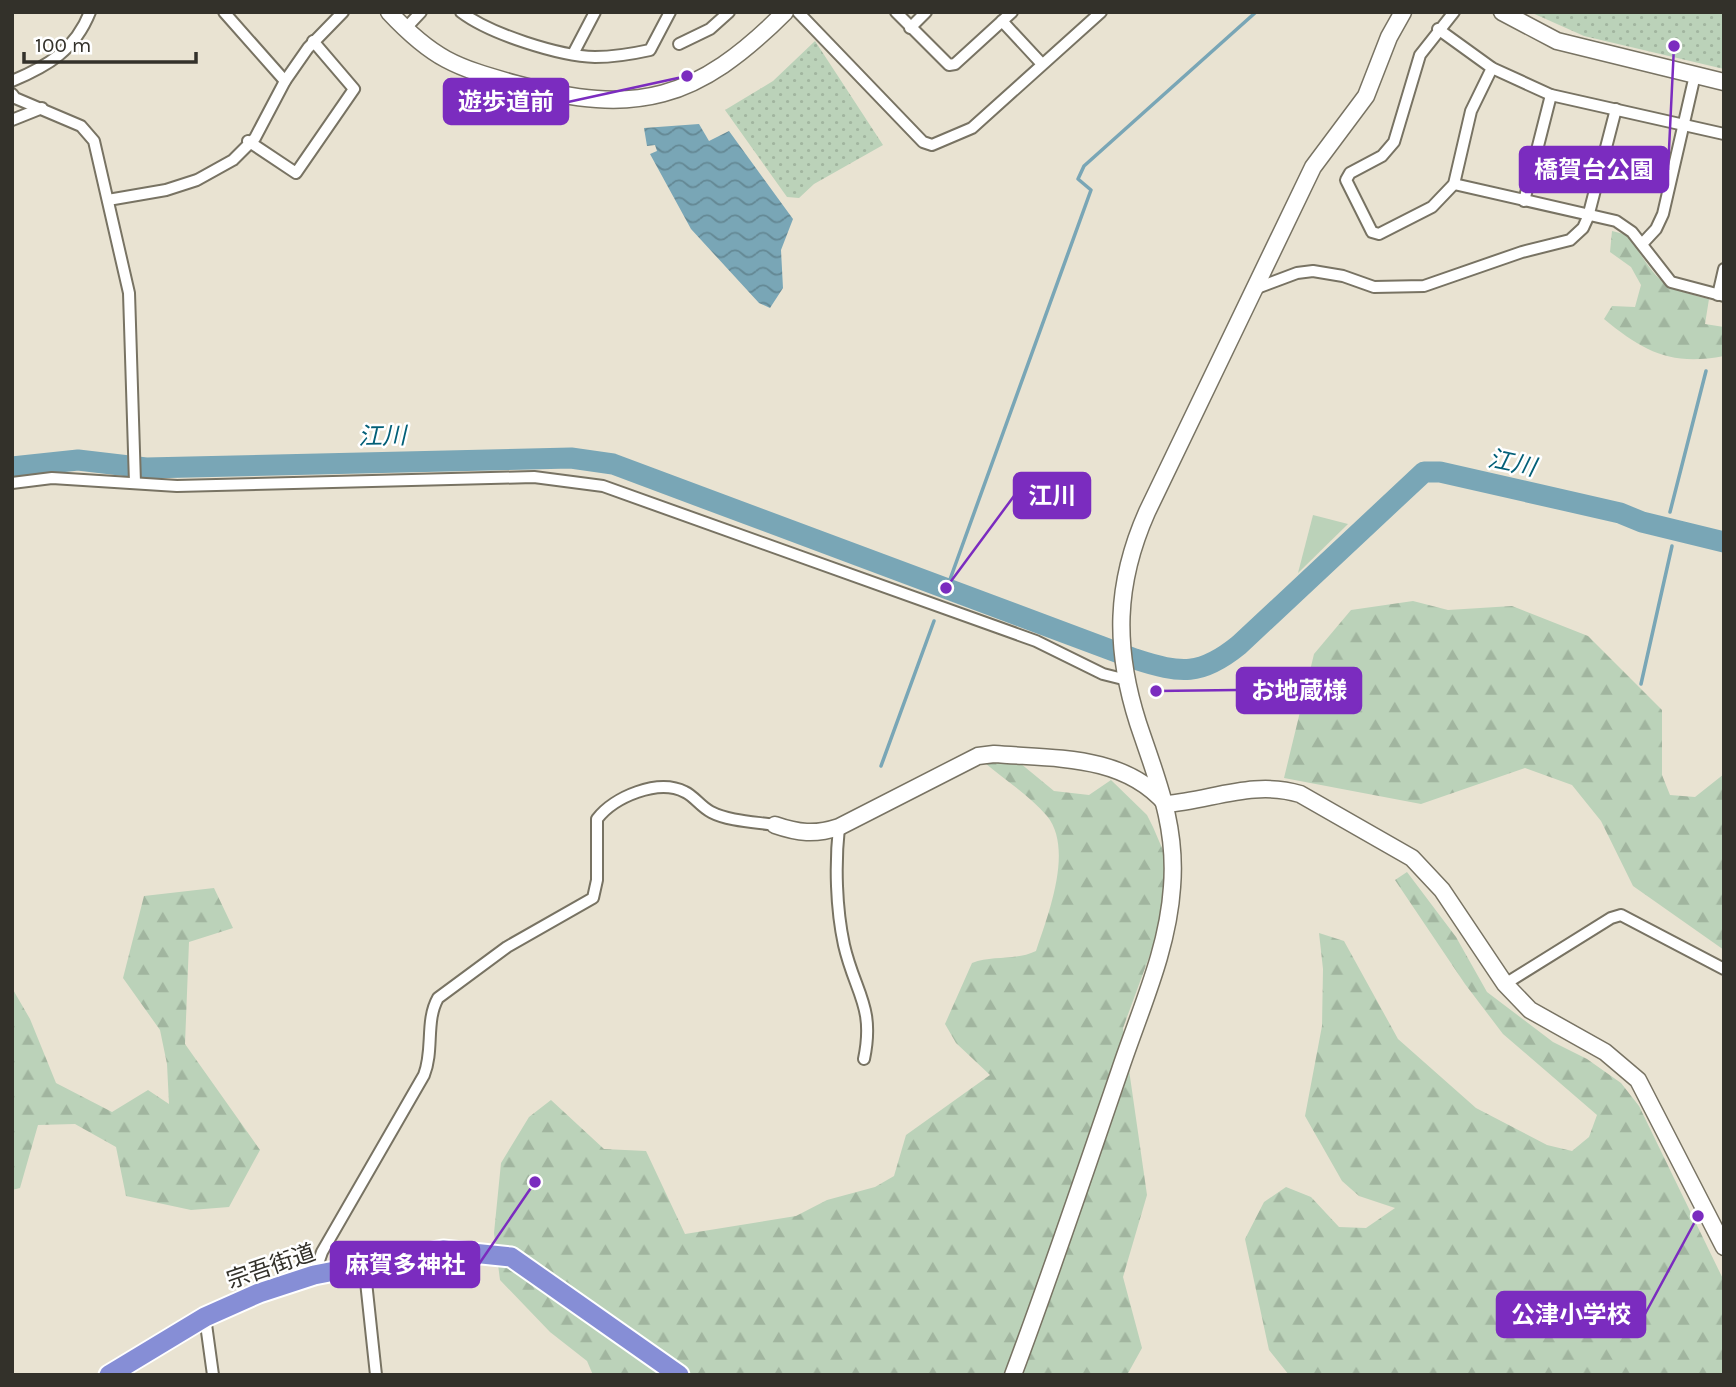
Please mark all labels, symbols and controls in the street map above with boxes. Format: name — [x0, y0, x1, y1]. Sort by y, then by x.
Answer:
scale bar — [24, 21, 196, 65]
text: 100 m — [35, 33, 92, 57]
callout: 遊歩道前 — [444, 79, 568, 124]
text: 遊歩道前 — [458, 88, 554, 116]
callout: 橋賀台公園 — [1520, 147, 1668, 192]
text: 橋賀台公園 — [1534, 156, 1654, 184]
water label: 江川 — [358, 422, 409, 450]
water label: 江川 — [1486, 444, 1541, 482]
callout: 江川 — [1014, 473, 1090, 518]
text: 江川 — [1028, 482, 1076, 510]
callout: お地蔵様 — [1237, 668, 1361, 713]
text: お地蔵様 — [1251, 677, 1347, 705]
street label: 宗吾街道 — [223, 1239, 319, 1294]
callout: 麻賀多神社 — [331, 1242, 479, 1287]
text: 麻賀多神社 — [345, 1251, 465, 1279]
callout: 公津小学校 — [1497, 1292, 1645, 1337]
text: 公津小学校 — [1511, 1301, 1631, 1329]

